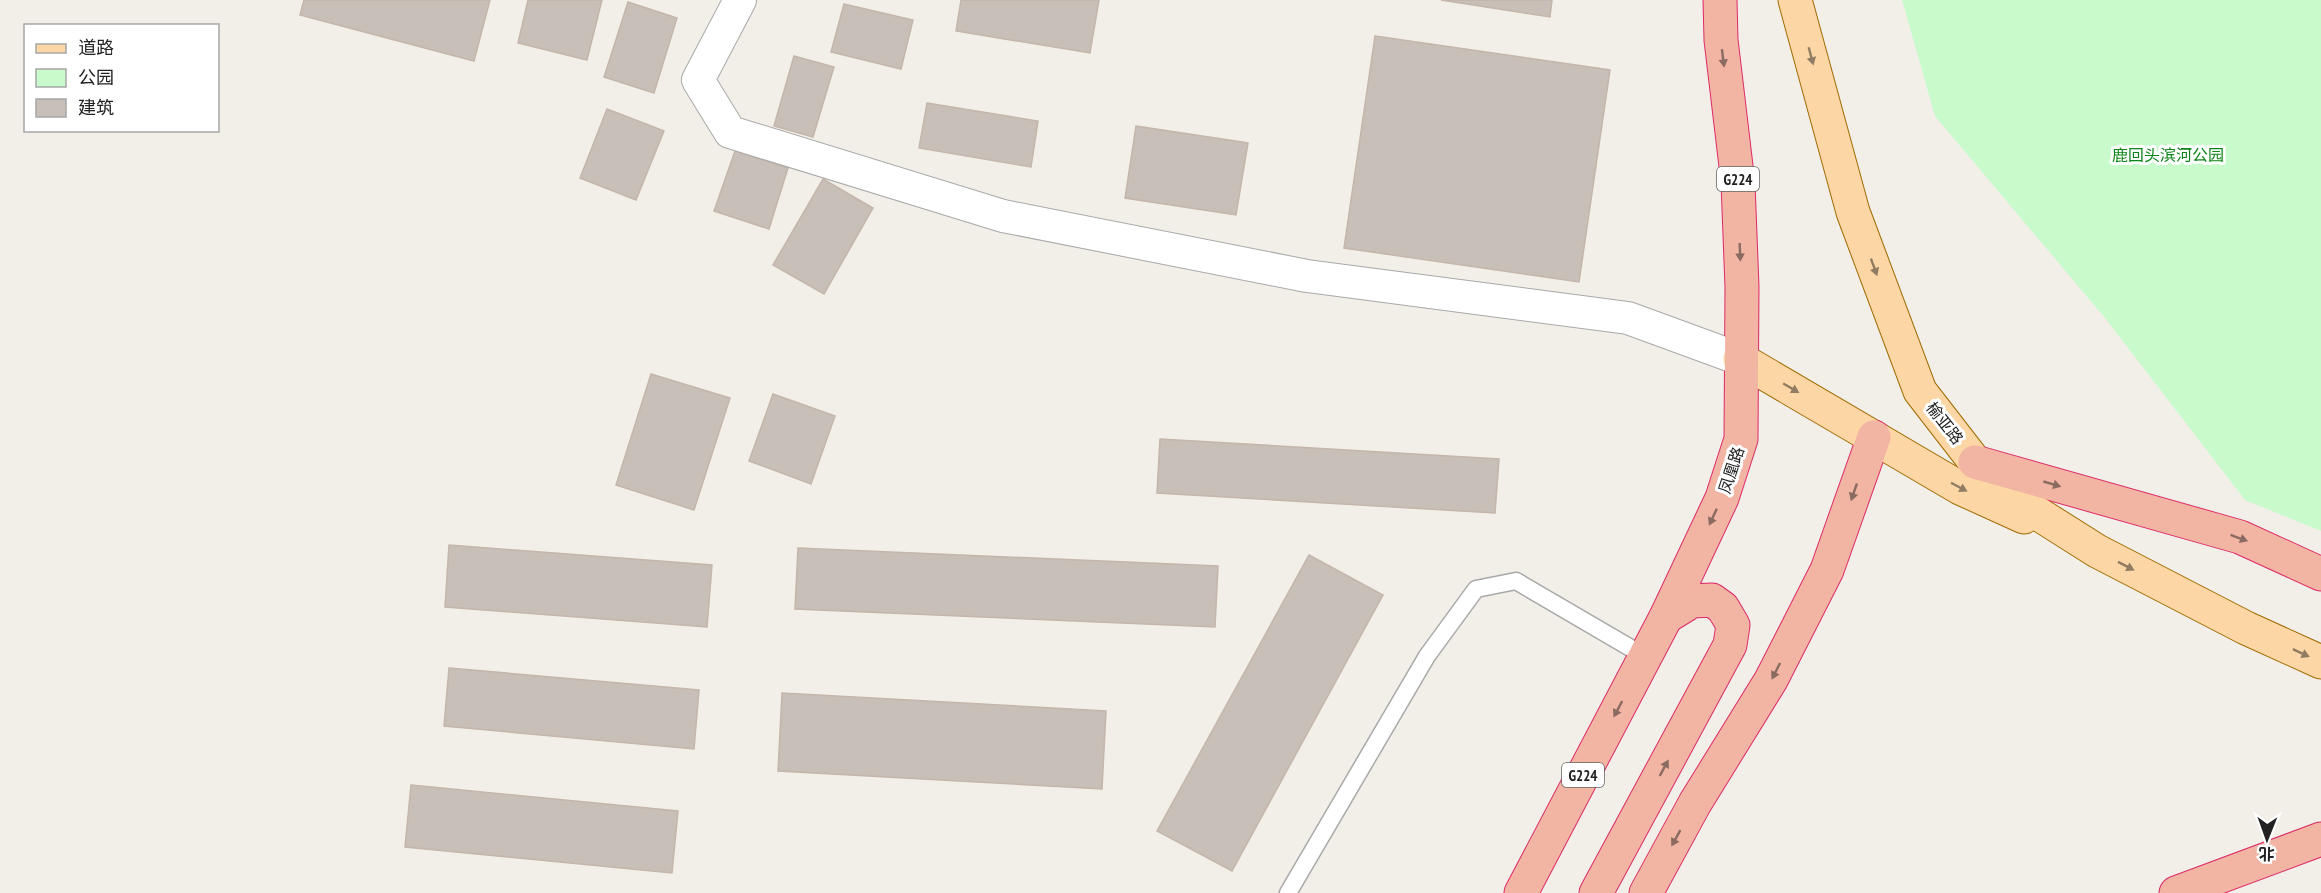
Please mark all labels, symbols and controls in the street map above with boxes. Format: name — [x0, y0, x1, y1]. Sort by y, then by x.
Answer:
legend — [24, 24, 219, 132]
text: 道路 — [78, 36, 114, 59]
one-way arrow — [1806, 47, 1816, 66]
one-way arrow — [1718, 49, 1728, 68]
text: 公园 — [78, 66, 114, 89]
text: 建筑 — [78, 96, 114, 119]
park label: 鹿回头滨河公园 — [2112, 145, 2224, 165]
road number: G224 — [1717, 167, 1759, 191]
one-way arrow — [1736, 243, 1745, 262]
one-way arrow — [1869, 258, 1879, 276]
one-way arrow — [1783, 383, 1799, 394]
street label: 榆亚路 — [1922, 398, 1968, 448]
street label: 凤凰路 — [1714, 444, 1748, 496]
one-way arrow — [2043, 479, 2061, 489]
one-way arrow — [1951, 482, 1968, 492]
one-way arrow — [1849, 483, 1859, 501]
one-way arrow — [1709, 509, 1718, 526]
one-way arrow — [2230, 533, 2248, 543]
one-way arrow — [2118, 562, 2135, 571]
one-way arrow — [2292, 649, 2309, 658]
one-way arrow — [1771, 662, 1781, 679]
one-way arrow — [1613, 700, 1623, 717]
one-way arrow — [1659, 759, 1669, 776]
road number: G224 — [1562, 763, 1604, 787]
north arrow — [2237, 809, 2297, 869]
one-way arrow — [1671, 830, 1681, 847]
text: 北 — [2259, 844, 2275, 864]

